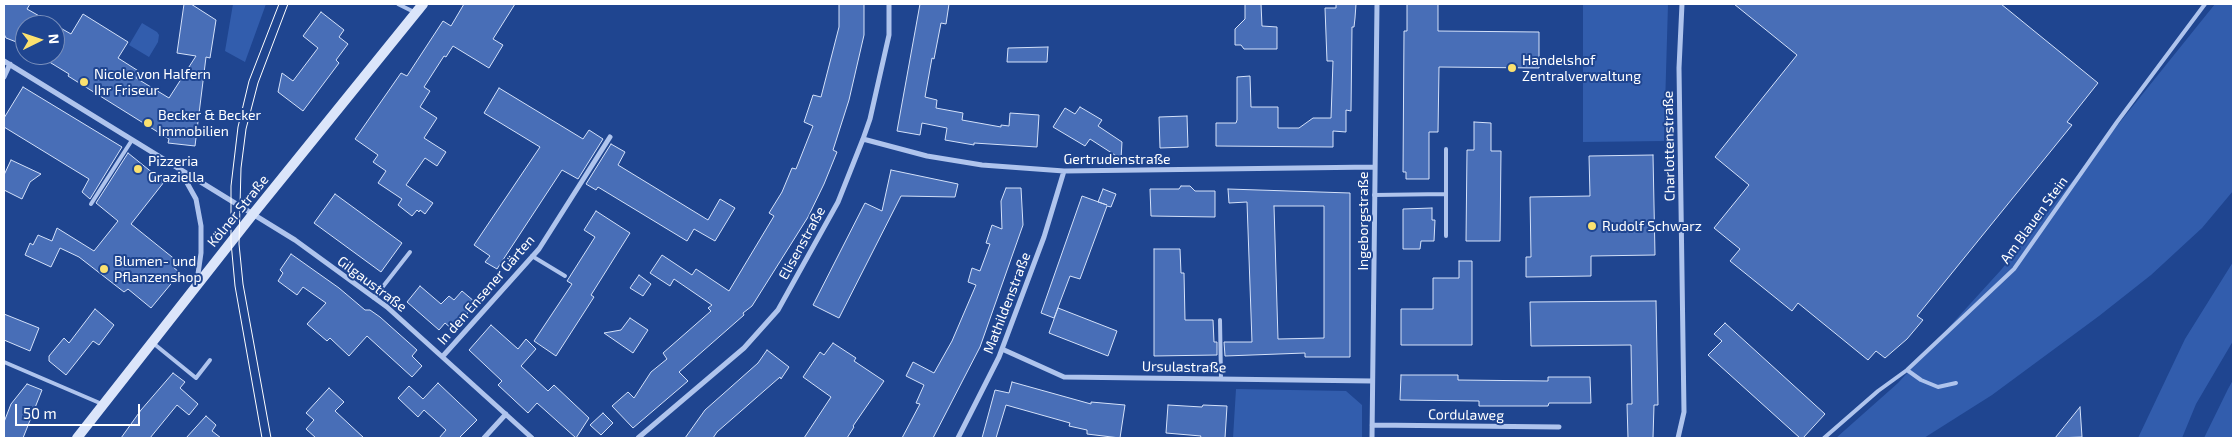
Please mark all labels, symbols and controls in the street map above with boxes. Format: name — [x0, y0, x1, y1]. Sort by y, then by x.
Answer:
north arrow — [15, 15, 65, 65]
text: N — [46, 33, 63, 45]
place label: Handelshof Zentralverwaltung — [1522, 52, 1641, 84]
marker: Handelshof Zentralverwaltung — [1506, 62, 1518, 74]
place label: Nicole von Halfern Ihr Friseur — [94, 66, 211, 98]
marker: Nicole von Halfern Ihr Friseur — [78, 76, 90, 88]
street label: Charlottenstraße — [1660, 91, 1678, 201]
place label: Becker & Becker Immobilien — [158, 107, 261, 140]
marker: Becker & Becker Immobilien — [142, 117, 154, 129]
street label: Gertrudenstraße — [1063, 151, 1171, 167]
place label: Pizzeria Graziella — [148, 153, 204, 186]
marker: Pizzeria Graziella — [132, 163, 144, 175]
street label: Ingeborgstraße — [1355, 171, 1371, 271]
street label: Kölner Straße — [204, 172, 272, 250]
street label: Am Blauen Stein — [1997, 173, 2071, 267]
street label: Elisenstraße — [775, 204, 829, 282]
place label: Rudolf Schwarz — [1602, 218, 1702, 234]
marker: Rudolf Schwarz — [1586, 220, 1598, 232]
street label: In den Ensener Gärten — [434, 232, 538, 348]
street label: Mathildenstraße — [980, 250, 1034, 356]
street label: Gilgaustraße — [334, 252, 410, 316]
place label: Blumen- und Pflanzenshop — [114, 253, 202, 286]
marker: Blumen- und Pflanzenshop — [98, 263, 110, 275]
street label: Ursulastraße — [1142, 358, 1226, 376]
scale bar — [18, 394, 142, 426]
text: 50 m — [23, 404, 57, 422]
street label: Cordulaweg — [1428, 406, 1504, 424]

